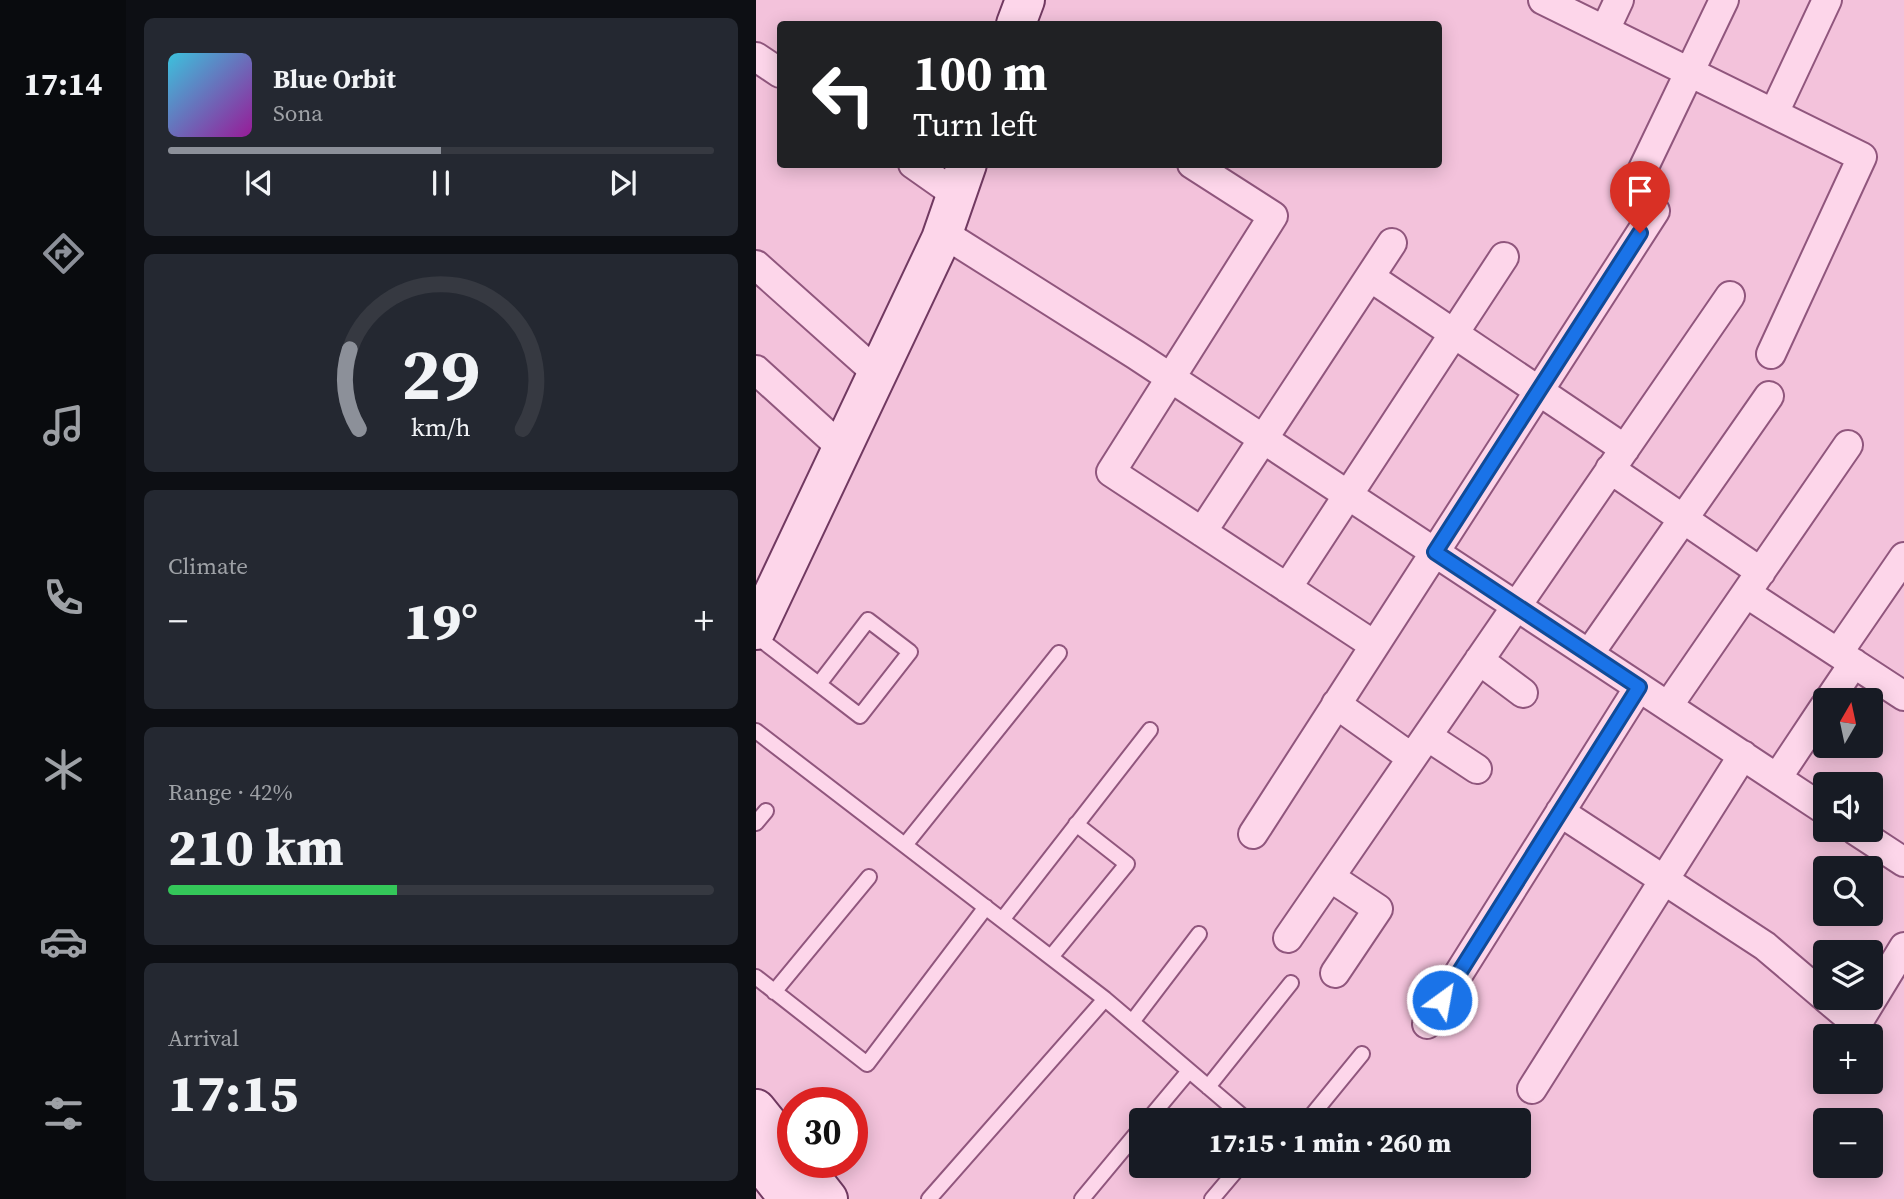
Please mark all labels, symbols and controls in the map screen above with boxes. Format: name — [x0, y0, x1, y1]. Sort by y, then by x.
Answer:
text: 100 m — [913, 39, 1048, 106]
icon: left — [798, 49, 889, 140]
text: Blue Orbit — [273, 61, 396, 97]
text: 17:14 — [24, 62, 102, 106]
text: Sona — [273, 97, 323, 129]
text: Turn left — [913, 103, 1037, 147]
pin — [1610, 161, 1670, 233]
icon: previous — [240, 164, 278, 202]
icon: pause — [422, 164, 460, 202]
icon: next — [604, 164, 642, 202]
icon: arrive — [1621, 172, 1659, 210]
icon: directions — [39, 229, 88, 278]
text: 29 — [402, 325, 480, 424]
icon: music — [39, 401, 88, 450]
text: km/h — [411, 410, 471, 444]
text: Climate — [168, 550, 248, 582]
icon: phone — [39, 573, 88, 622]
text: 19° — [404, 585, 478, 656]
text: − — [168, 595, 188, 647]
text: + — [694, 595, 714, 647]
north arrow — [1813, 688, 1883, 758]
map controls — [1813, 688, 1883, 1178]
icon: climate — [39, 745, 88, 794]
button: sound — [1813, 772, 1883, 842]
text: Range · 42% — [168, 776, 293, 808]
text: 210 km — [168, 811, 344, 882]
button: search — [1813, 856, 1883, 926]
icon: car — [39, 917, 88, 966]
button: layers — [1813, 940, 1883, 1010]
position arrow — [1405, 963, 1479, 1037]
text: Arrival — [168, 1022, 239, 1054]
button: + — [1813, 1024, 1883, 1094]
text: 17:15 — [168, 1057, 298, 1128]
speed limit sign: 30 — [777, 1087, 868, 1178]
icon: filters — [39, 1089, 88, 1138]
button: − — [1813, 1108, 1883, 1178]
text: 17:15 · 1 min · 260 m — [1209, 1125, 1451, 1161]

